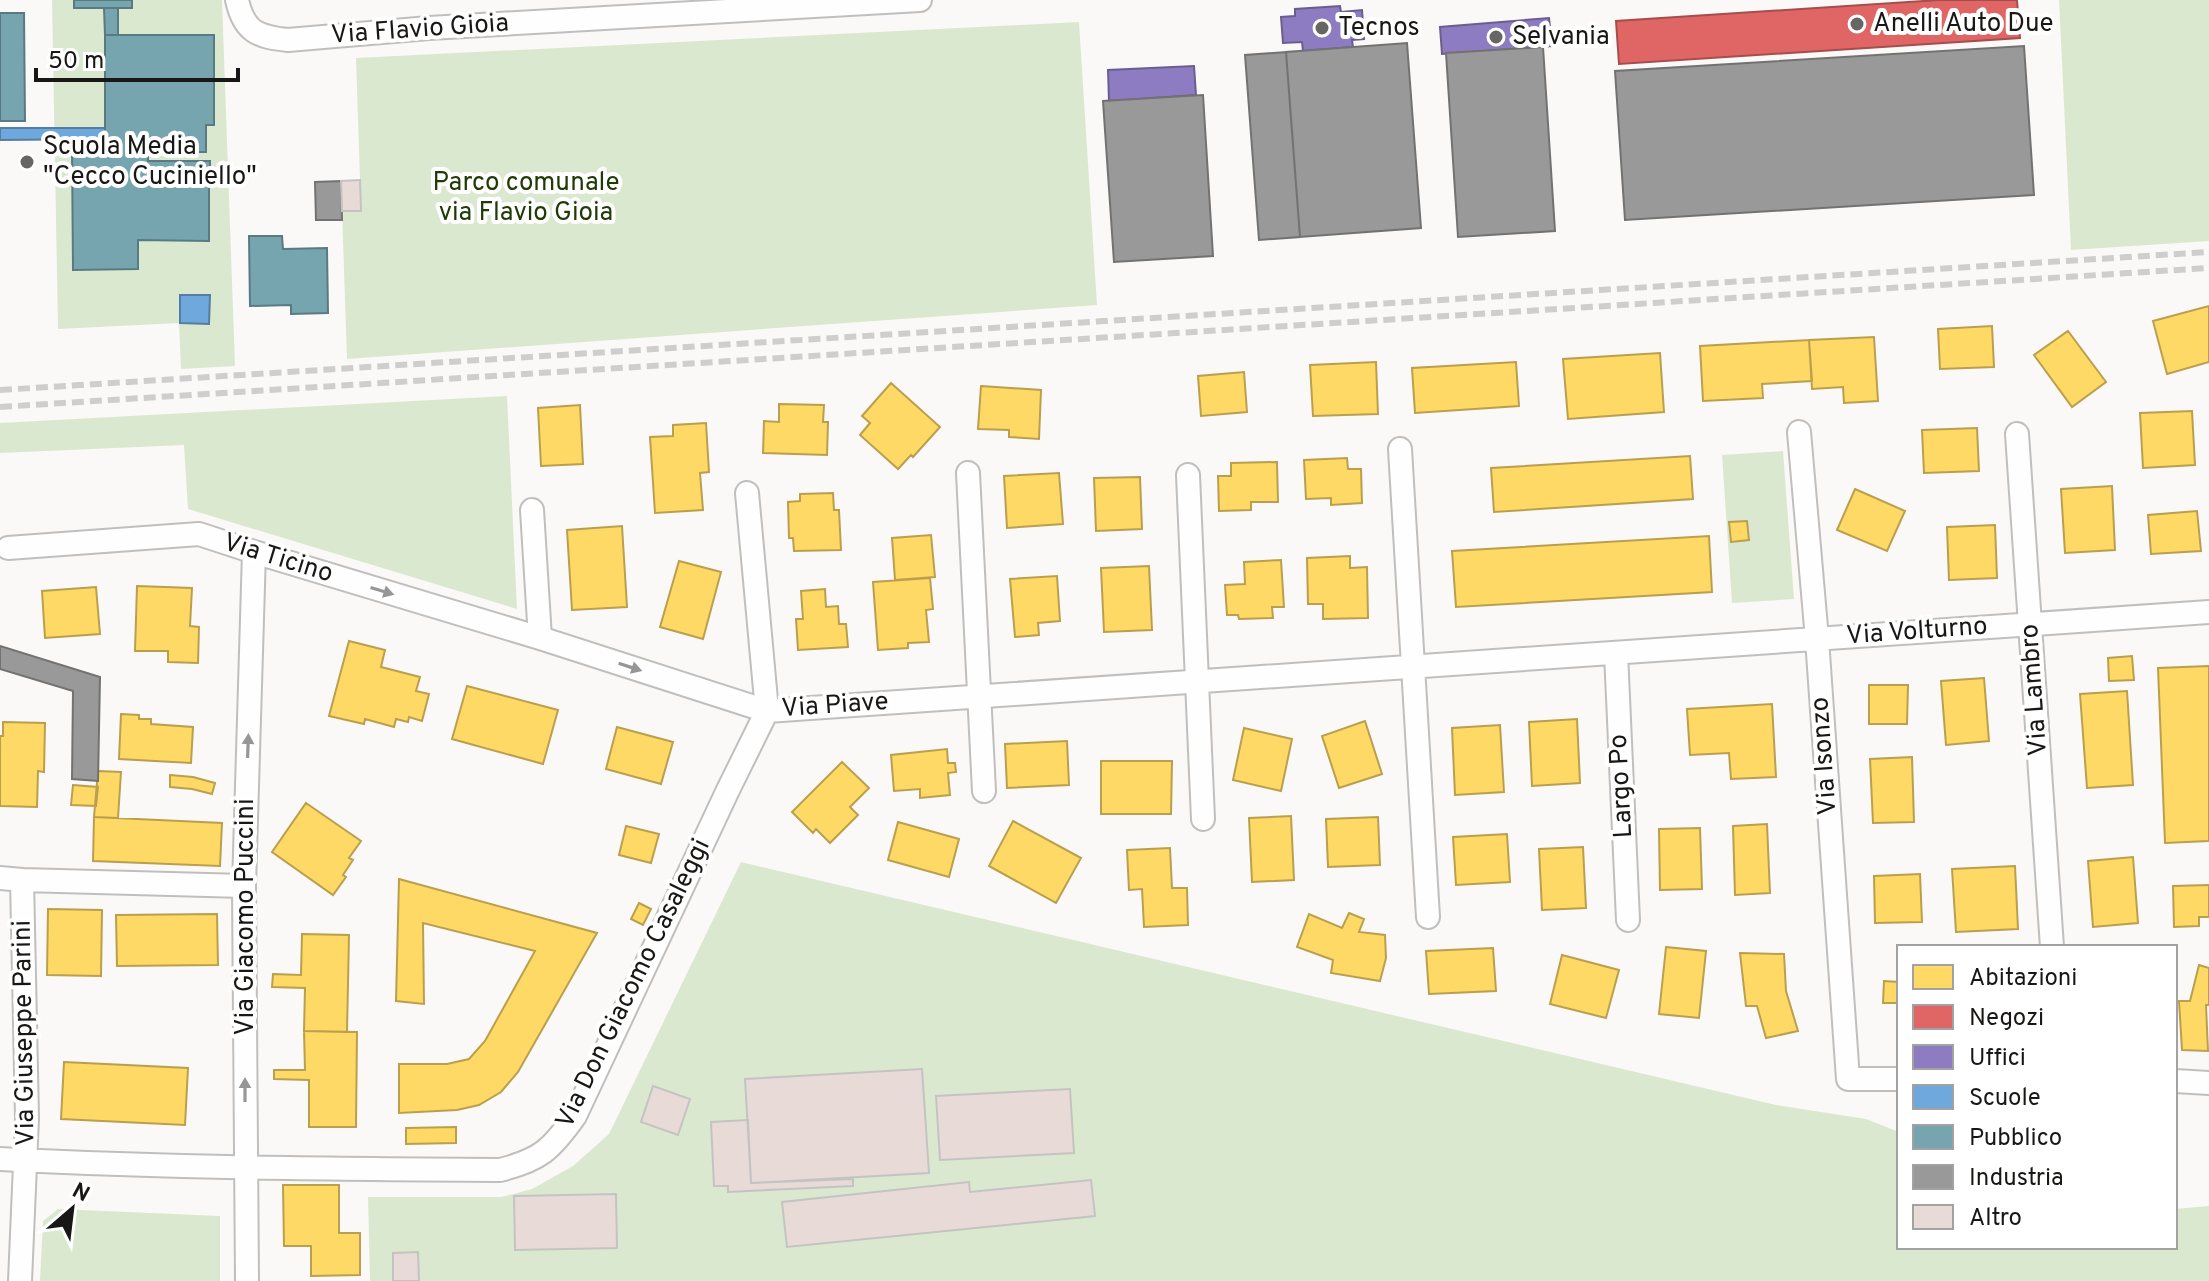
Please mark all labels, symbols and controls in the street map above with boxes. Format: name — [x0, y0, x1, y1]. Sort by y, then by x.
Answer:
street label: Via Flavio Gioia — [330, 7, 510, 53]
place label: Anelli Auto Due — [1873, 8, 2054, 41]
place label: Tecnos — [1338, 12, 1420, 45]
marker: Anelli Auto Due — [1848, 15, 1866, 33]
marker: Tecnos — [1313, 19, 1331, 37]
place label: Selvania — [1512, 21, 1610, 54]
marker: Selvania — [1487, 28, 1505, 46]
scale bar — [36, 32, 238, 82]
text: 50 m — [48, 47, 104, 77]
place label: Scuola Media "Cecco Cuciniello" — [43, 131, 257, 194]
marker: Scuola Media "Cecco Cuciniello" — [18, 153, 36, 171]
park label: Parco comunale via Flavio Gioia — [433, 167, 619, 230]
street label: Via Ticino — [219, 527, 337, 591]
one-way arrow — [370, 585, 394, 598]
street label: Via Volturno — [1845, 611, 1989, 653]
street label: Via Lambro — [2014, 623, 2056, 757]
one-way arrow — [619, 662, 643, 674]
street label: Via Piave — [780, 686, 890, 726]
street label: Via Isonzo — [1804, 696, 1846, 816]
one-way arrow — [242, 733, 255, 758]
street label: Largo Po — [1603, 733, 1641, 839]
street label: Via Giacomo Puccini — [230, 798, 263, 1036]
street label: Via Don Giacomo Casaleggi — [549, 834, 719, 1134]
street label: Via Giuseppe Parini — [7, 920, 43, 1146]
legend — [1897, 945, 2177, 1249]
text: Abitazioni — [1969, 964, 2077, 994]
text: Negozi — [1969, 1004, 2044, 1034]
text: Uffici — [1969, 1044, 2026, 1074]
one-way arrow — [239, 1077, 251, 1102]
text: Scuole — [1969, 1084, 2041, 1114]
text: Pubblico — [1969, 1124, 2062, 1154]
text: Industria — [1969, 1164, 2064, 1194]
north arrow — [32, 1169, 112, 1249]
text: N — [67, 1178, 94, 1209]
text: Altro — [1969, 1204, 2022, 1234]

